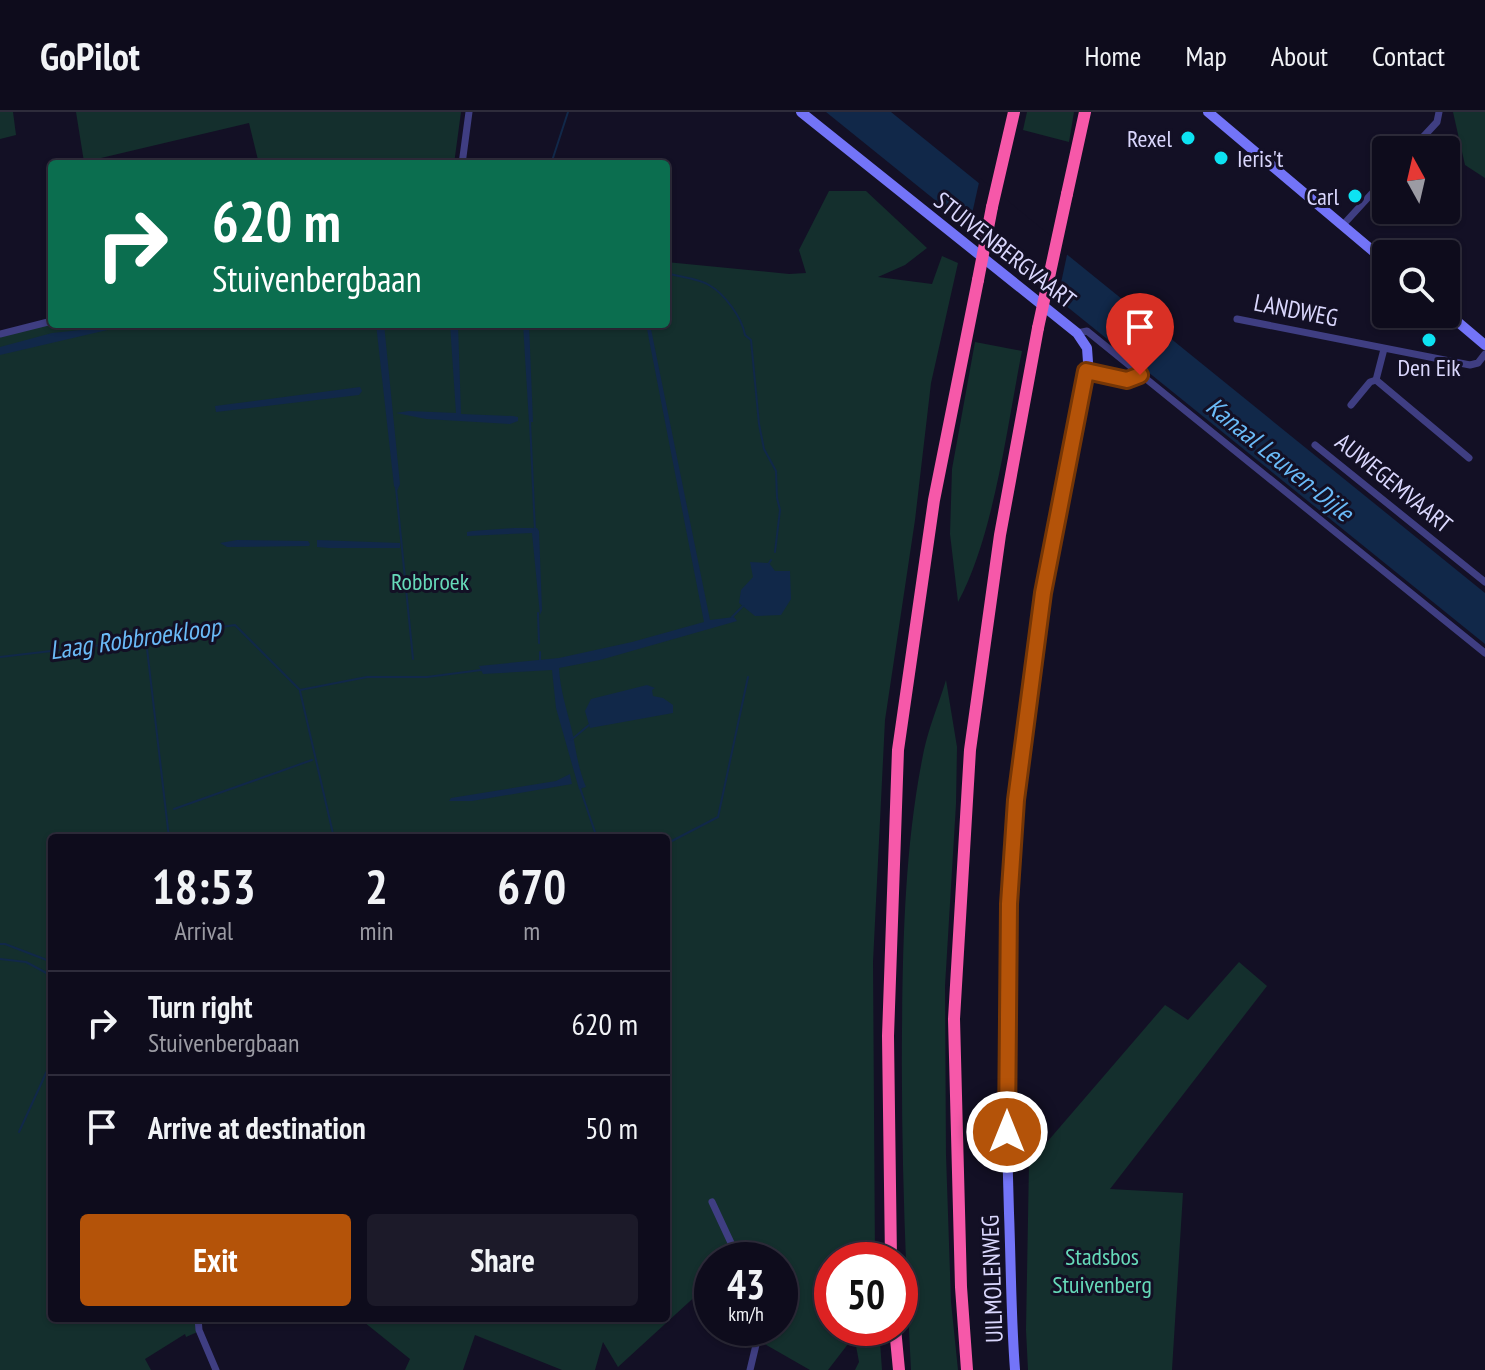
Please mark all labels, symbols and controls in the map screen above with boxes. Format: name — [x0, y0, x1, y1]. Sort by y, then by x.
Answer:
text: GoPilot — [40, 31, 140, 80]
text: Home — [1085, 37, 1141, 74]
text: Map — [1185, 37, 1227, 74]
text: About — [1271, 37, 1328, 74]
text: Contact — [1372, 37, 1445, 74]
place label: Rexel — [1127, 123, 1172, 154]
marker: Rexel — [1179, 129, 1197, 147]
north arrow — [1372, 136, 1460, 224]
map controls — [1372, 136, 1460, 328]
place label: Ieris't — [1237, 143, 1284, 174]
marker: Ieris't — [1212, 149, 1230, 167]
place label: Carl — [1307, 181, 1339, 212]
text: 620 m — [212, 185, 341, 257]
street label: STUIVENBERGVAART — [928, 185, 1082, 315]
marker: Carl — [1346, 187, 1364, 205]
icon: right — [80, 192, 184, 296]
button: search — [1372, 240, 1460, 328]
text: Stuivenbergbaan — [212, 255, 422, 302]
street label: LANDWEG — [1251, 287, 1341, 333]
pin — [1106, 293, 1174, 375]
icon: arrive — [1118, 305, 1162, 349]
marker: Den Eik — [1420, 331, 1438, 349]
place label: Den Eik — [1398, 352, 1461, 383]
water label: Kanaal Leuven-Dijle — [1200, 390, 1362, 530]
street label: AUWEGEMVAART — [1329, 426, 1459, 540]
park label: Robbroek — [391, 566, 470, 597]
water label: Laag Robbroekloop — [47, 609, 224, 666]
text: 18:53 — [152, 855, 256, 917]
text: 2 — [365, 855, 388, 917]
text: 670 — [497, 855, 566, 917]
text: Arrival — [174, 914, 233, 947]
text: min — [359, 914, 393, 947]
text: m — [523, 914, 540, 947]
text: Turn right — [148, 987, 252, 1026]
icon: right — [80, 1001, 124, 1045]
text: 620 m — [572, 1004, 638, 1043]
text: Stuivenbergbaan — [148, 1026, 299, 1059]
position arrow — [965, 1090, 1049, 1174]
icon: arrive — [80, 1105, 124, 1149]
text: Arrive at destination — [148, 1108, 366, 1147]
text: 50 m — [585, 1108, 638, 1147]
button: Exit — [80, 1214, 351, 1306]
button: Share — [367, 1214, 638, 1306]
street label: UILMOLENWEG — [974, 1215, 1010, 1343]
park label: Stadsbos Stuivenberg — [1052, 1241, 1152, 1300]
speed limit sign: 50 — [814, 1242, 918, 1346]
text: 43 — [727, 1258, 765, 1310]
text: km/h — [728, 1301, 764, 1327]

